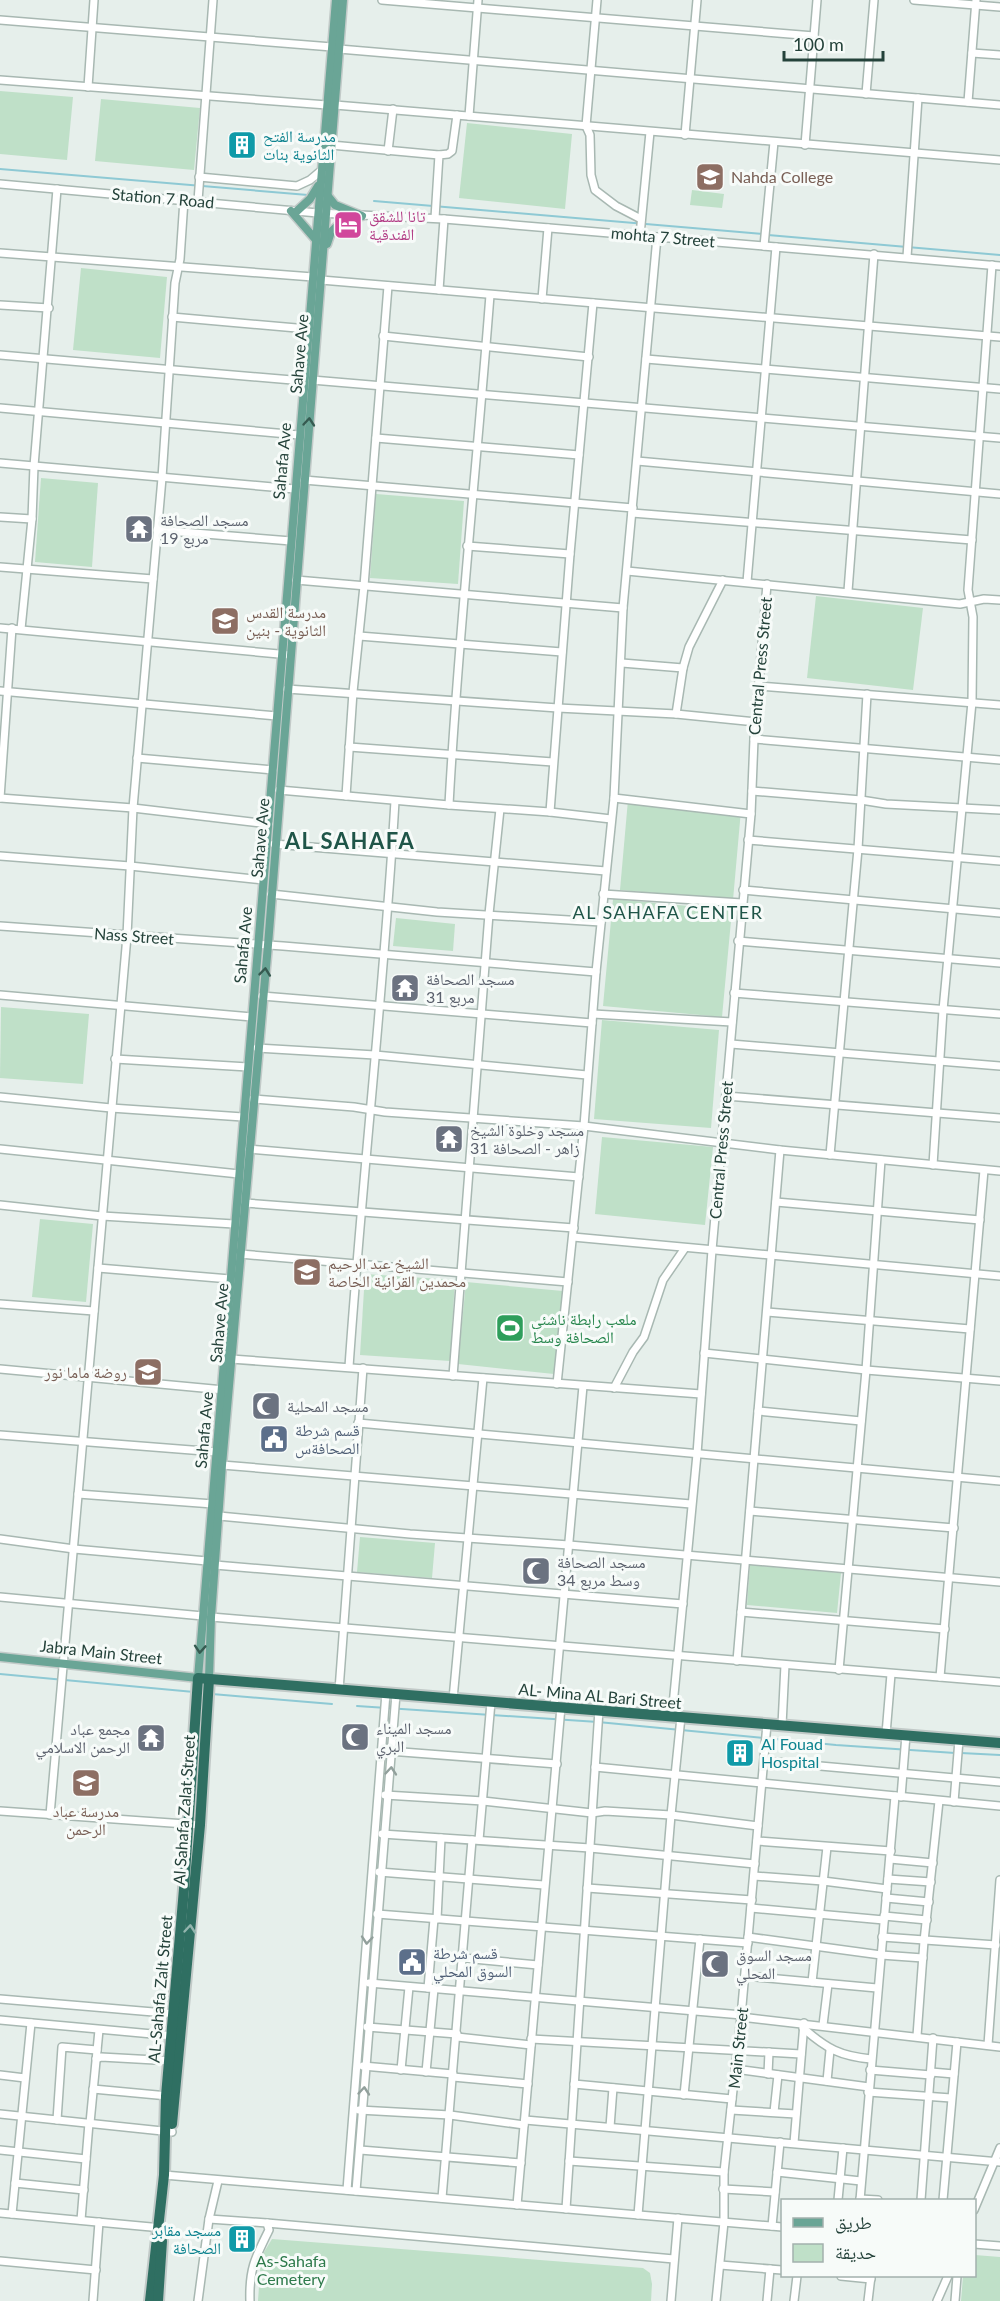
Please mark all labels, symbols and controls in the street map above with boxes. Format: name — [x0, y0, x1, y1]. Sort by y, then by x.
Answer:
scale bar — [784, 24, 883, 62]
text: 100 m — [793, 33, 844, 55]
place label: مدرسة الفتح الثانوية بنات — [263, 126, 336, 164]
building icon: مدرسة الفتح الثانوية بنات — [226, 129, 258, 161]
school or university icon: Nahda College — [694, 161, 726, 193]
place label: Nahda College — [731, 167, 833, 186]
street label: Station 7 Road — [111, 184, 215, 211]
place label: تانا للشقق الفندقية — [369, 206, 426, 243]
hotel icon: تانا للشقق الفندقية — [332, 209, 364, 241]
street label: mohta 7 Street — [610, 222, 716, 251]
street label: Sahave Ave — [286, 313, 311, 395]
one-way arrow — [302, 417, 315, 426]
street label: Sahafa Ave — [269, 422, 294, 500]
place label: مسجد الصحافة مربع 19 — [160, 510, 249, 549]
temple icon: مسجد الصحافة مربع 19 — [123, 513, 155, 545]
street label: Central Press Street — [744, 596, 775, 736]
place label: مدرسة القدس الثانوية - بنين — [246, 602, 326, 641]
school or university icon: مدرسة القدس الثانوية - بنين — [209, 605, 241, 637]
street label: Sahave Ave — [247, 797, 272, 879]
district label: AL SAHAFA — [284, 827, 415, 854]
district label: AL SAHAFA CENTER — [573, 901, 763, 923]
street label: Sahafa Ave — [230, 906, 255, 984]
street label: Nass Street — [93, 923, 175, 948]
one-way arrow — [258, 967, 271, 976]
place label: مسجد الصحافة مربع 31 — [426, 969, 515, 1008]
temple icon: مسجد الصحافة مربع 31 — [389, 972, 421, 1004]
street label: Central Press Street — [705, 1080, 736, 1220]
place label: مسجد وخلوة الشيخ زاهر - الصحافة 31 — [470, 1120, 584, 1158]
temple icon: مسجد وخلوة الشيخ زاهر - الصحافة 31 — [433, 1123, 465, 1155]
place label: الشيخ عبد الرحيم محمدين القرانية الخاصة — [328, 1253, 466, 1292]
school or university icon: الشيخ عبد الرحيم محمدين القرانية الخاصة — [291, 1256, 323, 1288]
street label: Sahave Ave — [206, 1282, 231, 1364]
place label: ملعب رابطة ناشئي الصحافة وسط — [531, 1309, 636, 1347]
sports icon: ملعب رابطة ناشئي الصحافة وسط — [494, 1312, 526, 1344]
school or university icon: روضة ماما نور — [132, 1356, 164, 1388]
place label: روضة ماما نور — [44, 1362, 127, 1382]
mosque icon: مسجد المحلية — [250, 1390, 282, 1422]
street label: Sahafa Ave — [191, 1391, 216, 1469]
place label: مسجد المحلية — [287, 1396, 369, 1415]
place label: قسم شرطة الصحافةس — [295, 1420, 360, 1459]
public building icon: قسم شرطة الصحافةس — [258, 1423, 290, 1455]
place label: مسجد الصحافة وسط مربع 34 — [557, 1552, 646, 1591]
mosque icon: مسجد الصحافة وسط مربع 34 — [520, 1555, 552, 1587]
street label: Jabra Main Street — [39, 1636, 163, 1667]
one-way arrow — [194, 1644, 207, 1653]
street label: AL- Mina AL Bari Street — [518, 1679, 683, 1712]
place label: مسجد الميناء البري — [376, 1718, 452, 1759]
place label: مجمع عباد الرحمن الاسلامي — [35, 1719, 130, 1760]
mosque icon: مسجد الميناء البري — [339, 1721, 371, 1753]
temple icon: مجمع عباد الرحمن الاسلامي — [135, 1722, 167, 1754]
street label: Al Sahafa Zalat Street — [169, 1734, 198, 1886]
place label: Al Fouad Hospital — [761, 1734, 823, 1771]
building icon: Al Fouad Hospital — [724, 1737, 756, 1769]
school or university icon: مدرسة عباد الرحمن — [70, 1767, 102, 1799]
one-way arrow — [384, 1767, 397, 1776]
place label: مدرسة عباد الرحمن — [53, 1801, 119, 1840]
street label: AL-Sahafa Zalt Street — [144, 1914, 175, 2064]
one-way arrow — [183, 1924, 196, 1933]
one-way arrow — [361, 1936, 374, 1945]
place label: قسم شرطة السوق المحلي — [433, 1943, 512, 1984]
place label: مسجد السوق المحلي — [736, 1945, 812, 1986]
public building icon: قسم شرطة السوق المحلي — [396, 1946, 428, 1978]
mosque icon: مسجد السوق المحلي — [699, 1948, 731, 1980]
street label: Main Street — [724, 2006, 751, 2089]
one-way arrow — [358, 2086, 371, 2095]
legend — [781, 2199, 976, 2277]
text: طريق — [835, 2211, 872, 2234]
place label: مسجد مقابر الصحافة — [151, 2220, 221, 2257]
building icon: مسجد مقابر الصحافة — [226, 2223, 258, 2255]
text: حديقة — [835, 2241, 876, 2263]
park label: As-Sahafa Cemetery — [256, 2251, 326, 2288]

